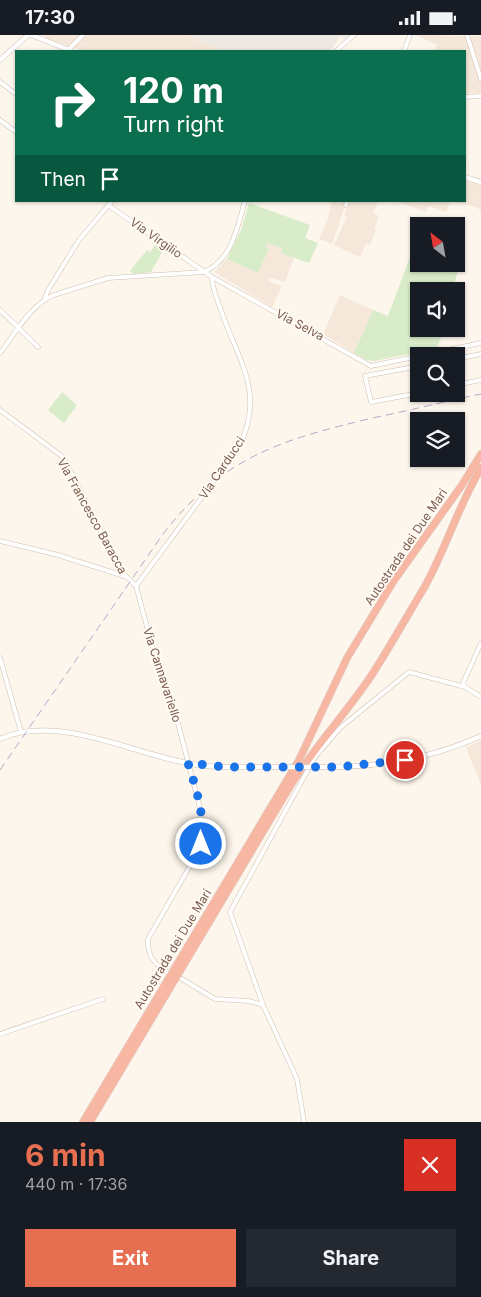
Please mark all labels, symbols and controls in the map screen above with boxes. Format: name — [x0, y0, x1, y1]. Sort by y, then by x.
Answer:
text: 17:30 — [25, 6, 75, 29]
text: 120 m — [123, 69, 224, 111]
icon: right — [40, 70, 105, 135]
text: Turn right — [123, 111, 224, 137]
icon: arrive — [96, 165, 124, 193]
text: Then — [40, 168, 86, 191]
street label: Via Virgilio — [127, 214, 185, 261]
north arrow — [410, 217, 465, 273]
map controls — [410, 217, 465, 467]
button: sound — [410, 282, 465, 337]
street label: Via Selva — [274, 306, 327, 343]
button: search — [410, 347, 465, 402]
button: layers — [410, 412, 465, 467]
street label: Via Carducci — [195, 434, 248, 502]
street label: Via Francesco Baracca — [54, 455, 131, 576]
street label: Autostrada dei Due Mari — [361, 486, 450, 608]
street label: Via Cannavariello — [140, 626, 185, 724]
pin — [384, 739, 426, 781]
icon: arrive — [391, 746, 419, 774]
position arrow — [174, 817, 226, 869]
street label: Autostrada dei Due Mari — [131, 886, 214, 1011]
text: 6 min — [25, 1137, 106, 1173]
button: close — [404, 1139, 456, 1191]
text: 440 m · 17:36 — [25, 1174, 127, 1194]
button: Exit — [25, 1229, 236, 1287]
button: Share — [246, 1229, 456, 1287]

